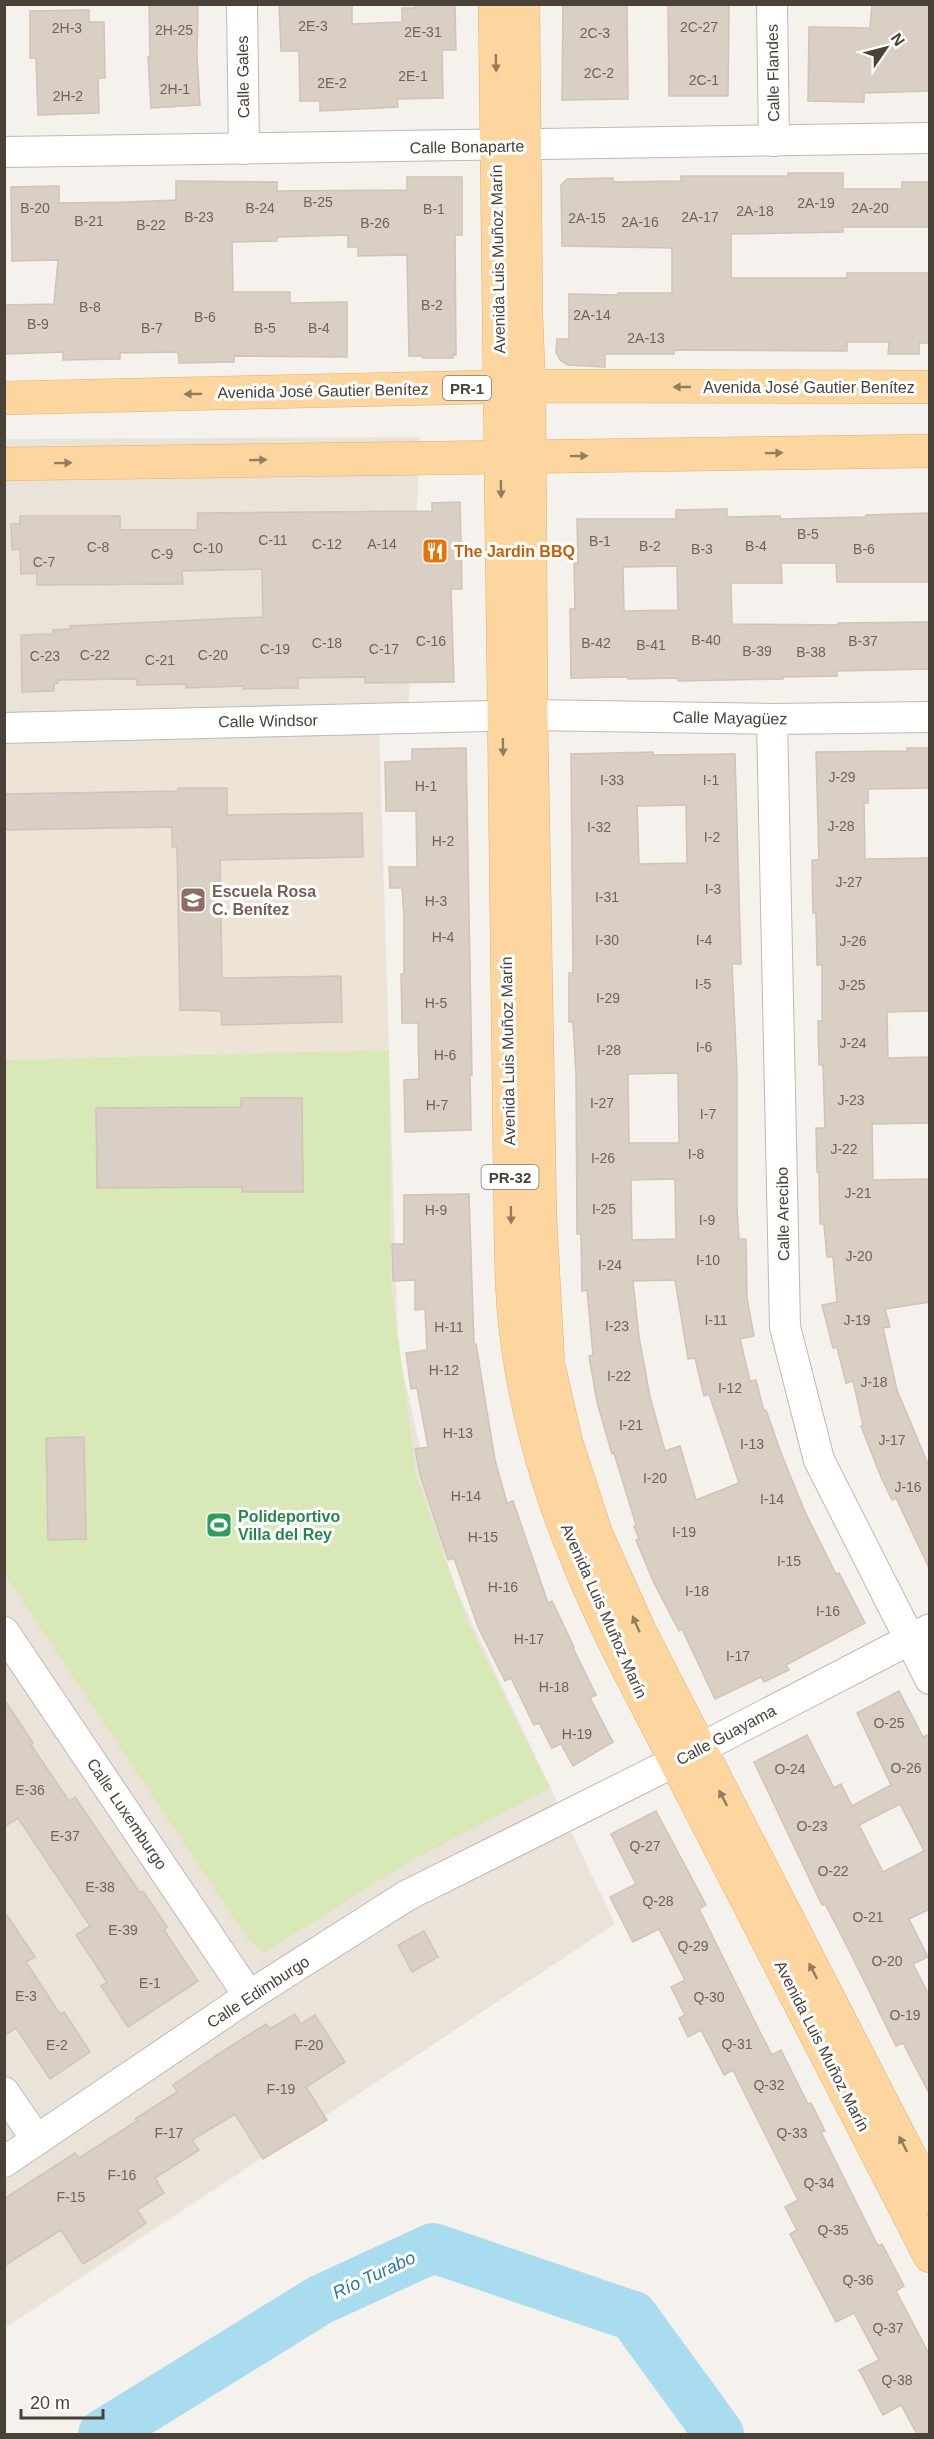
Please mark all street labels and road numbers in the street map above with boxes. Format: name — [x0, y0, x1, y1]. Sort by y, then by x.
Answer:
street label: Calle Flandes — [764, 24, 782, 122]
street label: Calle Gales — [234, 36, 252, 118]
street label: Calle Bonaparte — [409, 137, 525, 157]
street label: Avenida Luis Muñoz Marín — [488, 164, 508, 354]
road number: PR-1 — [443, 376, 491, 400]
street label: Avenida José Gautier Benítez — [703, 379, 915, 396]
street label: Avenida José Gautier Benítez — [217, 381, 429, 401]
street label: Calle Mayagüez — [672, 709, 788, 727]
street label: Calle Windsor — [218, 712, 319, 730]
street label: Avenida Luis Muñoz Marín — [498, 956, 518, 1146]
road number: PR-32 — [482, 1165, 538, 1189]
street label: Calle Arecibo — [774, 1167, 792, 1261]
street label: Avenida Luis Muñoz Marín — [558, 1521, 650, 1701]
street label: Calle Guayama — [673, 1702, 779, 1768]
street label: Calle Luxemburgo — [84, 1755, 170, 1873]
street label: Calle Edimburgo — [204, 1953, 312, 2031]
street label: Avenida Luis Muñoz Marín — [771, 1958, 873, 2134]

